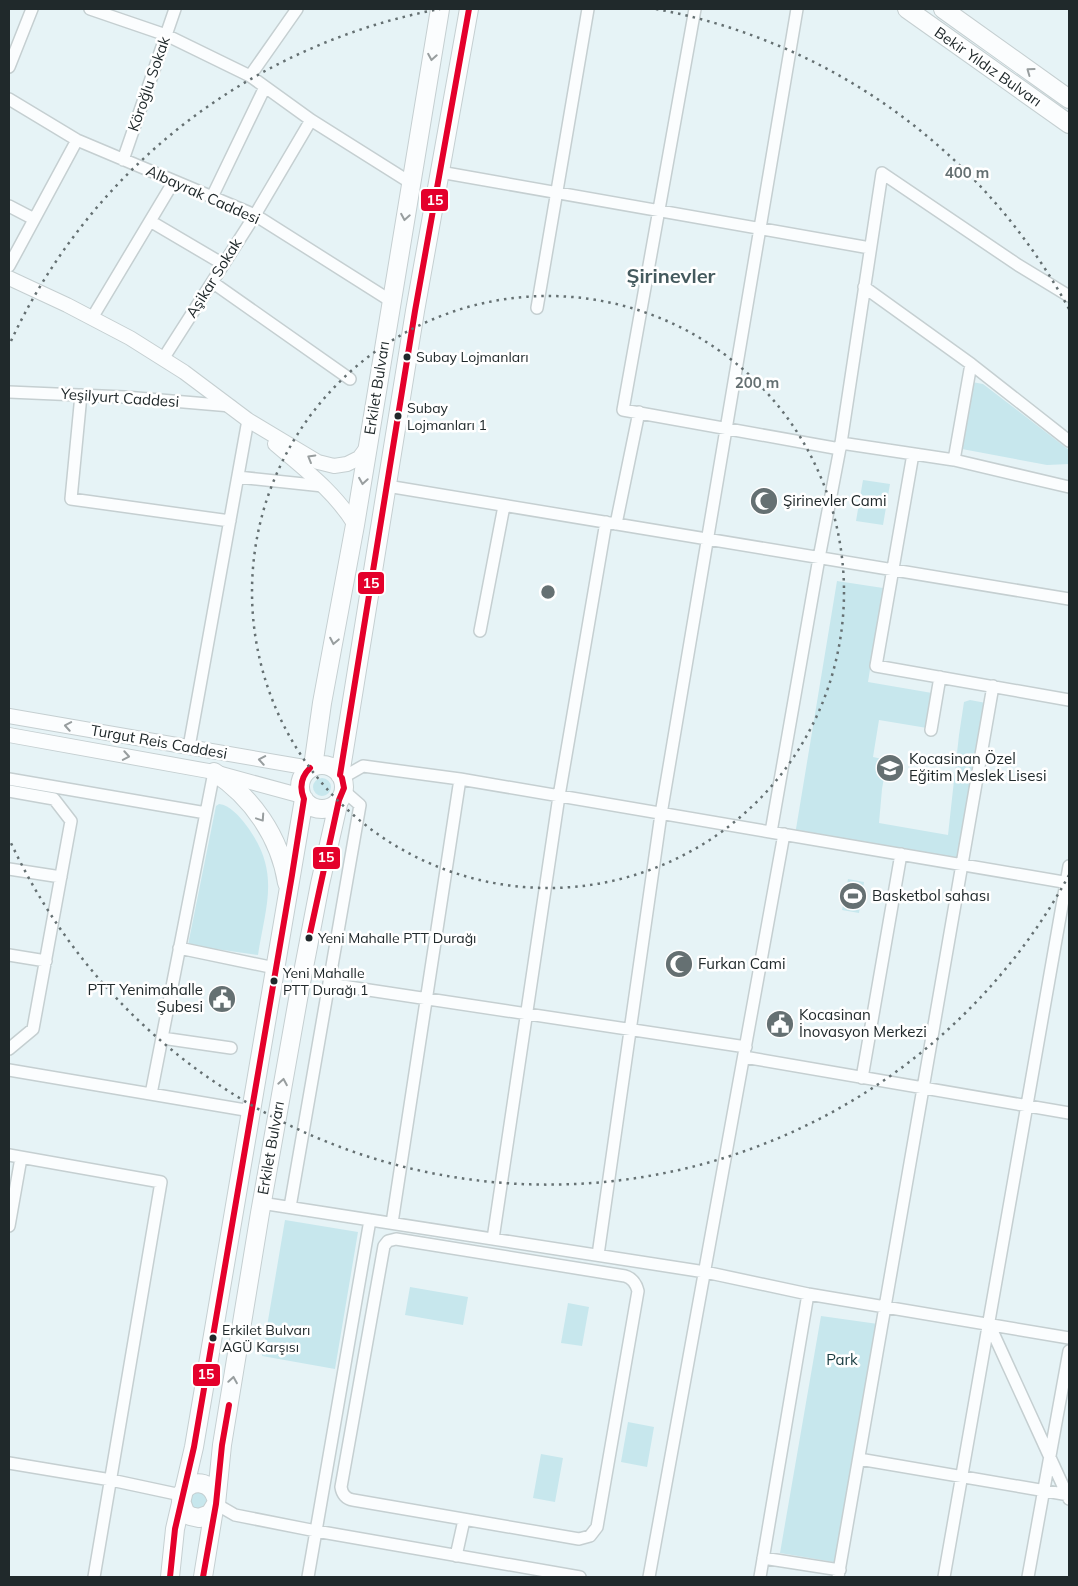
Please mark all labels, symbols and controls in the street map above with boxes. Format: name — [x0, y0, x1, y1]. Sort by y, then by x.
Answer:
street label: Bekir Yıldız Bulvarı — [931, 22, 1046, 111]
street label: Köroğlu Sokak — [123, 34, 174, 134]
one-way arrow — [427, 53, 438, 61]
one-way arrow — [1026, 68, 1035, 77]
street label: Albayrak Caddesi — [143, 161, 263, 228]
text: 400 m — [945, 163, 989, 182]
line badge: 15 — [420, 188, 449, 212]
text: 15 — [427, 191, 443, 209]
one-way arrow — [401, 213, 411, 221]
street label: Aşikar Sokak — [182, 234, 246, 321]
district label: Şirinevler — [627, 263, 716, 288]
street label: Erkilet Bulvarı — [360, 340, 393, 436]
place label: Subay Lojmanları — [416, 348, 529, 366]
marker: Subay Lojmanları — [402, 352, 412, 362]
text: 200 m — [735, 373, 779, 392]
street label: Yeşilyurt Caddesi — [59, 384, 180, 411]
place label: Subay Lojmanları 1 — [407, 399, 487, 434]
marker: Subay Lojmanları 1 — [393, 411, 403, 421]
one-way arrow — [307, 454, 316, 464]
one-way arrow — [358, 477, 368, 486]
mosque icon: Şirinevler Cami — [749, 486, 779, 516]
place label: Şirinevler Cami — [783, 491, 887, 510]
line badge: 15 — [357, 571, 385, 595]
text: 15 — [363, 574, 379, 592]
centre of rings — [539, 583, 557, 601]
one-way arrow — [329, 637, 339, 645]
street label: Turgut Reis Caddesi — [89, 720, 229, 763]
one-way arrow — [63, 722, 72, 732]
place label: Kocasinan Özel Eğitim Meslek Lisesi — [909, 749, 1046, 785]
one-way arrow — [121, 750, 130, 761]
school or university icon: Kocasinan Özel Eğitim Meslek Lisesi — [875, 753, 905, 783]
one-way arrow — [258, 755, 266, 765]
one-way arrow — [255, 812, 264, 822]
line badge: 15 — [312, 846, 341, 870]
text: 15 — [318, 848, 334, 866]
sports icon: Basketbol sahası — [838, 881, 868, 911]
place label: Basketbol sahası — [872, 886, 990, 905]
place label: Yeni Mahalle PTT Durağı — [317, 929, 476, 947]
marker: Yeni Mahalle PTT Durağı — [304, 933, 314, 943]
mosque icon: Furkan Cami — [664, 949, 694, 979]
place label: Furkan Cami — [698, 954, 785, 973]
place label: Yeni Mahalle PTT Durağı 1 — [282, 964, 368, 999]
marker: Yeni Mahalle PTT Durağı 1 — [269, 976, 279, 986]
place label: PTT Yenimahalle Şubesi — [88, 980, 203, 1016]
public building icon: PTT Yenimahalle Şubesi — [207, 984, 237, 1014]
place label: Kocasinan İnovasyon Merkezi — [799, 1005, 927, 1041]
public building icon: Kocasinan İnovasyon Merkezi — [765, 1009, 795, 1039]
one-way arrow — [277, 1077, 287, 1086]
street label: Erkilet Bulvarı — [253, 1100, 288, 1196]
place label: Erkilet Bulvarı AGÜ Karşısı — [222, 1321, 310, 1356]
marker: Erkilet Bulvarı AGÜ Karşısı — [208, 1333, 218, 1343]
park label: Park — [826, 1350, 858, 1369]
line badge: 15 — [192, 1363, 221, 1387]
text: 15 — [198, 1365, 214, 1383]
one-way arrow — [227, 1376, 237, 1384]

